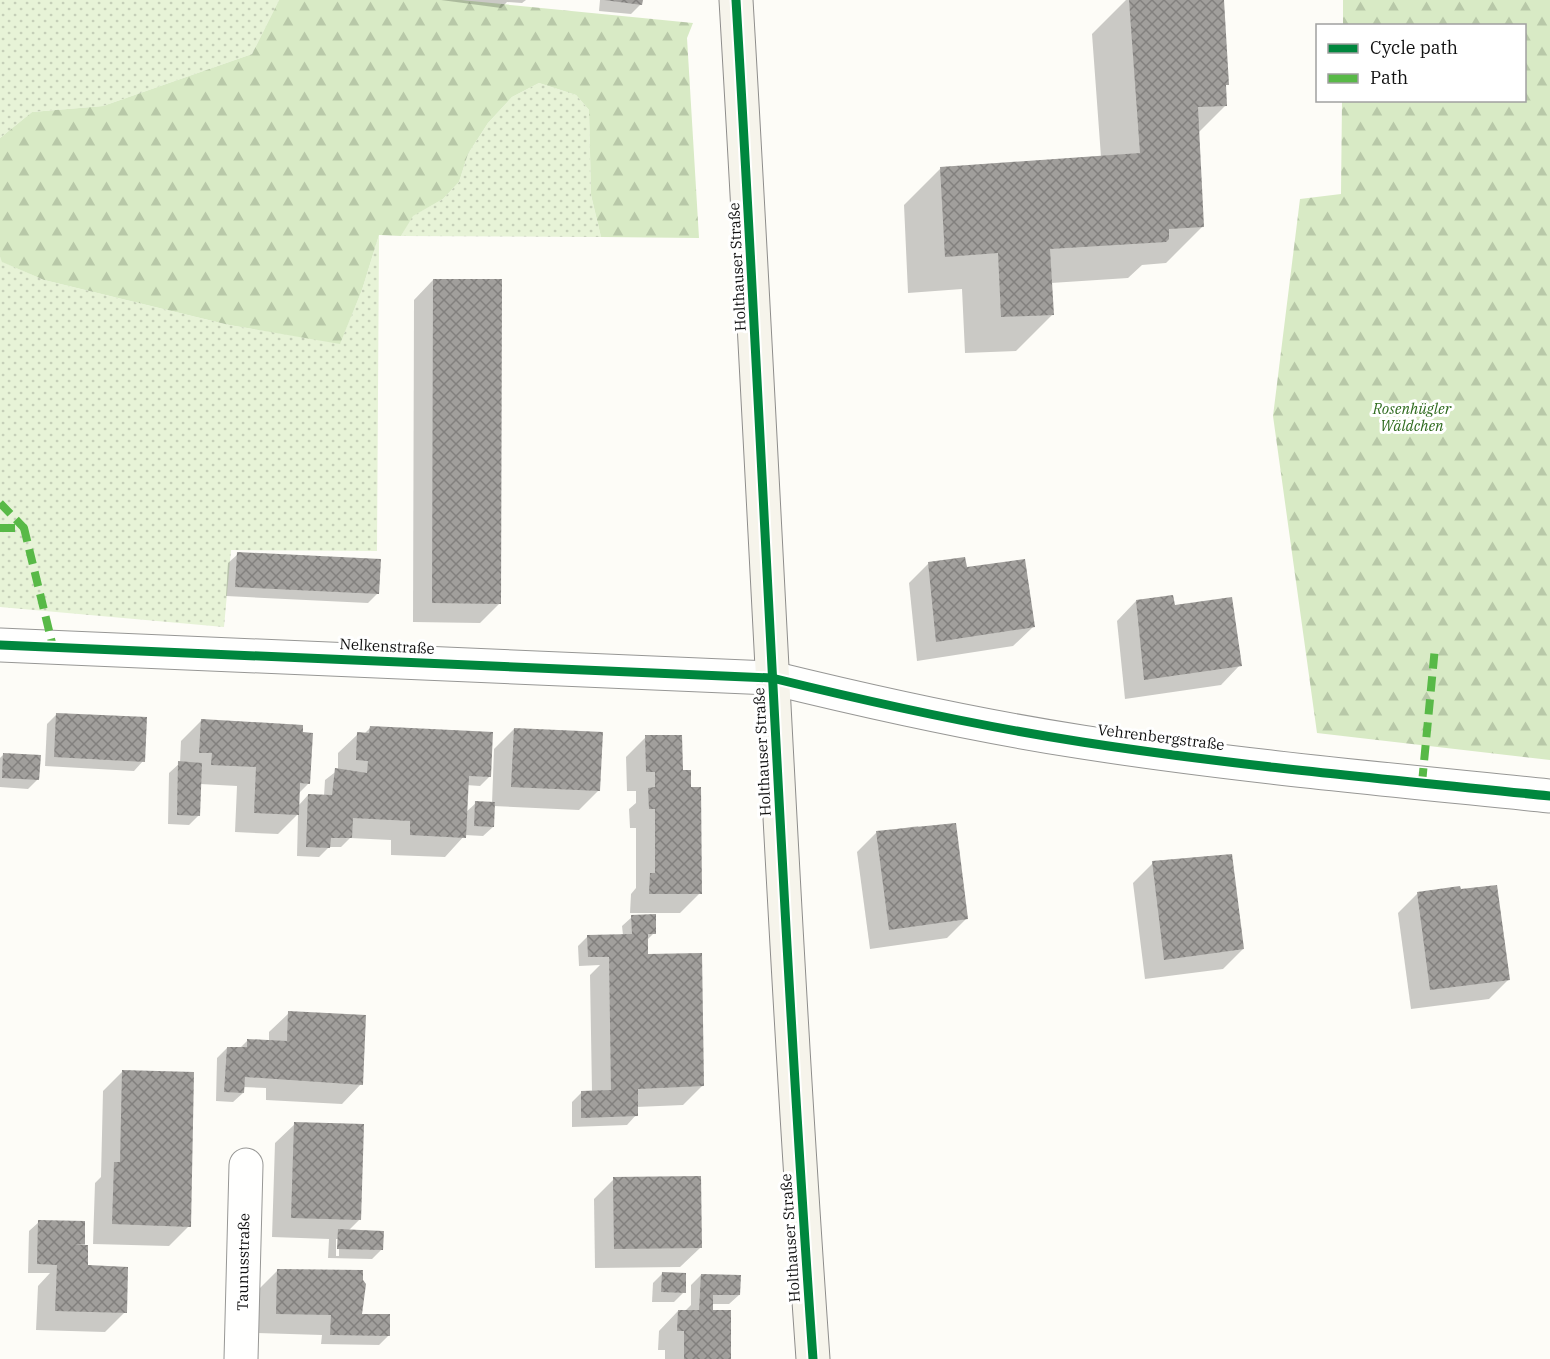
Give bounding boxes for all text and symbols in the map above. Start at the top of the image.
legend [1316,24,1526,102]
text: Cycle path [1370,36,1458,59]
text: Path [1370,66,1408,89]
street label: Holthauser Straße [724,202,750,332]
park label: Rosenhügler Wäldchen [1372,399,1452,435]
street label: Nelkenstraße [339,634,435,658]
street label: Holthauser Straße [749,687,775,817]
street label: Vehrenbergstraße [1096,720,1226,754]
street label: Holthauser Straße [776,1173,804,1303]
street label: Taunusstraße [233,1213,253,1311]

